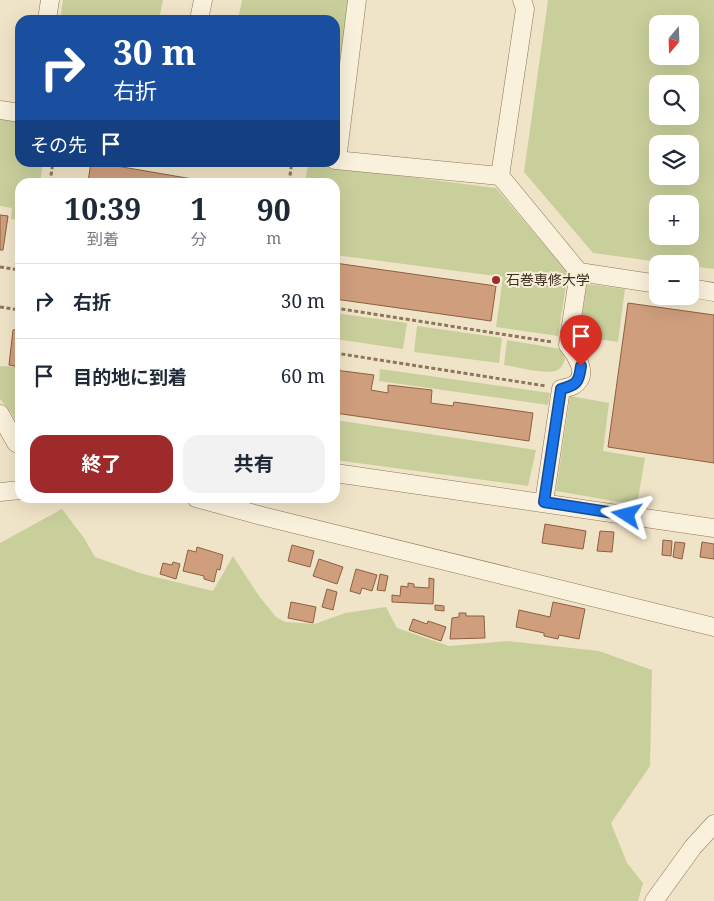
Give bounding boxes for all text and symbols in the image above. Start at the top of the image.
north arrow [649,15,699,65]
map controls [649,15,699,305]
text: 30 m [113,28,196,75]
icon: right [30,35,95,100]
text: 右折 [113,75,157,105]
button: search [649,75,699,125]
icon: arrive [97,130,125,158]
text: その先 [30,132,87,158]
button: layers [649,135,699,185]
text: 10:39 [64,188,141,229]
text: 1 [191,188,207,229]
text: 90 [257,189,291,230]
button: + [649,195,699,245]
text: m [266,227,281,249]
text: 到着 [87,228,119,250]
text: 分 [191,228,207,250]
button: − [649,255,699,305]
place label: 石巻専修大学 [506,270,590,289]
marker: 石巻専修大学 [490,274,502,286]
icon: right [30,287,58,315]
text: 30 m [281,288,325,314]
text: 右折 [73,289,111,315]
pin [560,315,602,366]
icon: arrive [567,322,595,350]
icon: arrive [30,362,58,390]
text: 60 m [281,363,325,389]
text: 目的地に到着 [73,364,187,390]
button: 終了 [30,435,173,493]
button: 共有 [183,435,325,493]
position arrow [600,488,652,540]

